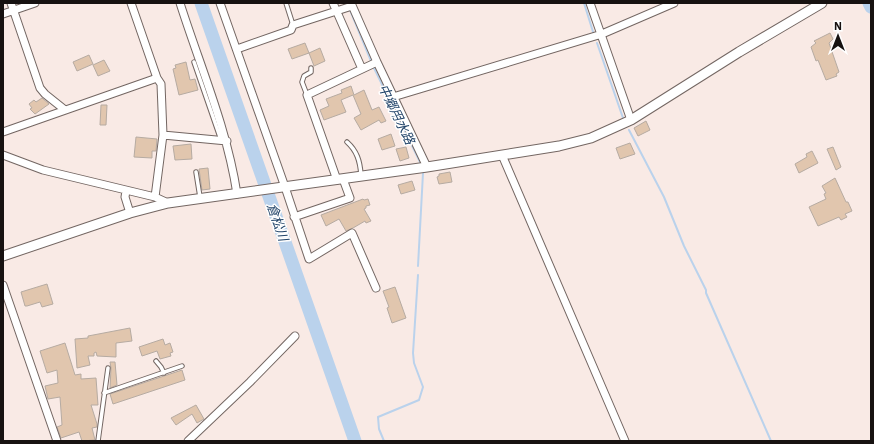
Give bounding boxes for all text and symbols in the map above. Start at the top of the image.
north arrow [818,16,858,56]
text: N [834,19,842,33]
water label: 中郷用水路 [375,81,419,148]
water label: 倉松川 [263,201,293,245]

